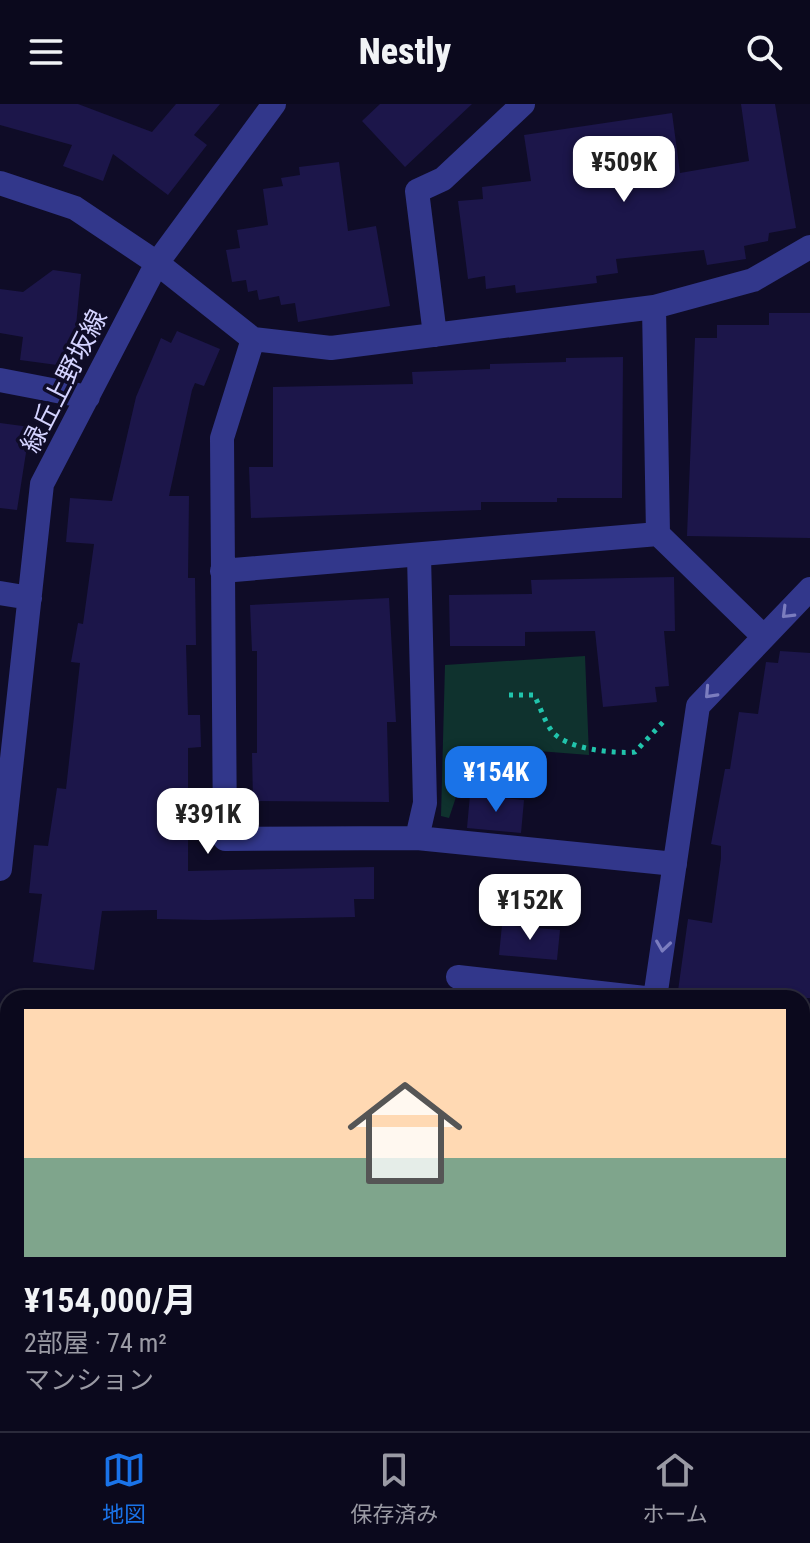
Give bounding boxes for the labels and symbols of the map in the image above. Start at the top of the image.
pin: ¥509K [568,136,680,204]
street label: 緑丘上野坂線 [15,305,113,457]
one-way arrow [782,603,796,618]
one-way arrow [705,684,720,698]
pin: ¥154K [440,746,552,814]
pin: ¥391K [152,788,264,856]
pin: ¥152K [474,874,586,942]
one-way arrow [655,939,672,953]

